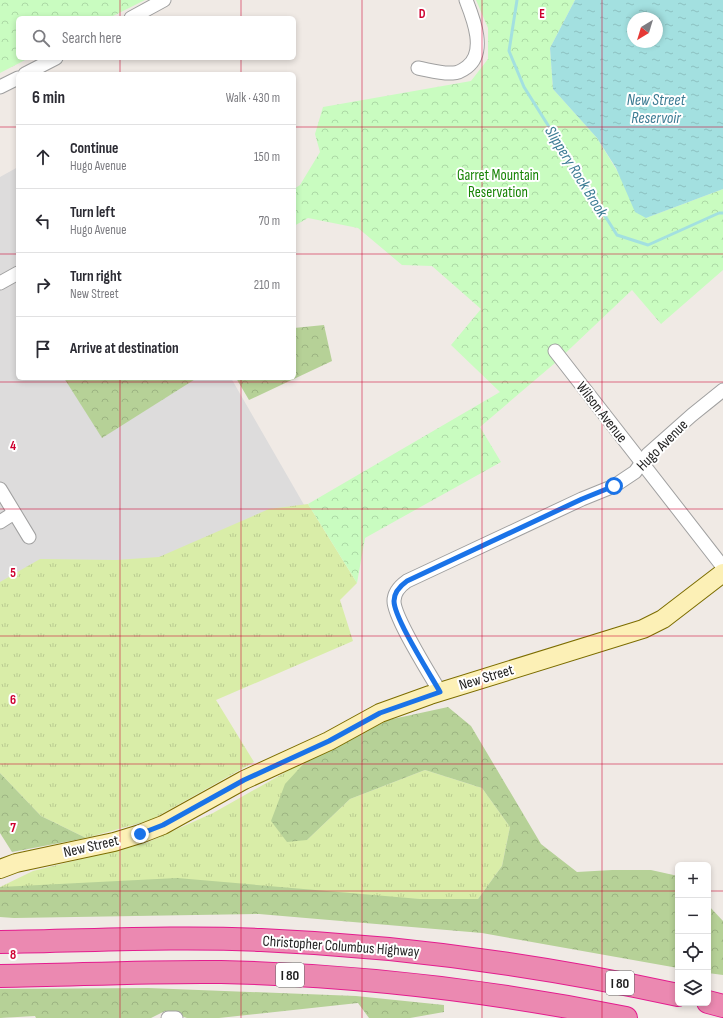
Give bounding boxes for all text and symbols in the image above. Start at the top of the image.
text: D [419,6,426,22]
text: E [539,6,545,22]
north arrow [627,12,663,48]
search box [16,16,296,60]
icon: search [30,27,52,49]
text: Search here [62,29,122,48]
text: 6 min [32,88,65,108]
text: Walk · 430 m [226,90,280,106]
water label: New Street Reservoir [627,91,686,128]
water label: Slippery Rock Brook [540,123,612,222]
text: Continue [70,139,119,158]
icon: ahead [32,146,54,168]
text: 150 m [254,149,280,165]
text: Hugo Avenue [70,158,126,174]
park label: Garret Mountain Reservation [457,166,539,202]
text: Turn left [70,203,115,222]
icon: left [32,210,54,232]
text: 70 m [259,213,280,229]
text: Hugo Avenue [70,222,126,238]
text: Turn right [70,267,122,286]
icon: right [32,274,54,296]
text: 210 m [254,277,280,293]
text: New Street [70,286,119,302]
icon: arrive [32,338,54,360]
text: Arrive at destination [70,339,179,358]
street label: Wilson Avenue [572,378,631,447]
street label: Hugo Avenue [633,416,692,475]
text: 4 [10,438,16,454]
route start [605,477,623,495]
text: 5 [10,565,16,581]
street label: New Street [457,660,516,695]
text: 6 [10,692,16,708]
text: 7 [10,820,16,836]
route end [131,825,149,843]
street label: New Street [62,831,121,862]
map controls [675,862,711,1006]
button: + [675,862,711,898]
button: − [675,898,711,934]
street label: Christopher Columbus Highway [262,932,420,961]
button: locate [675,934,711,970]
text: 8 [10,947,16,963]
road number: I 80 [276,963,304,987]
button: layers [675,970,711,1006]
road number: I 80 [606,971,634,995]

